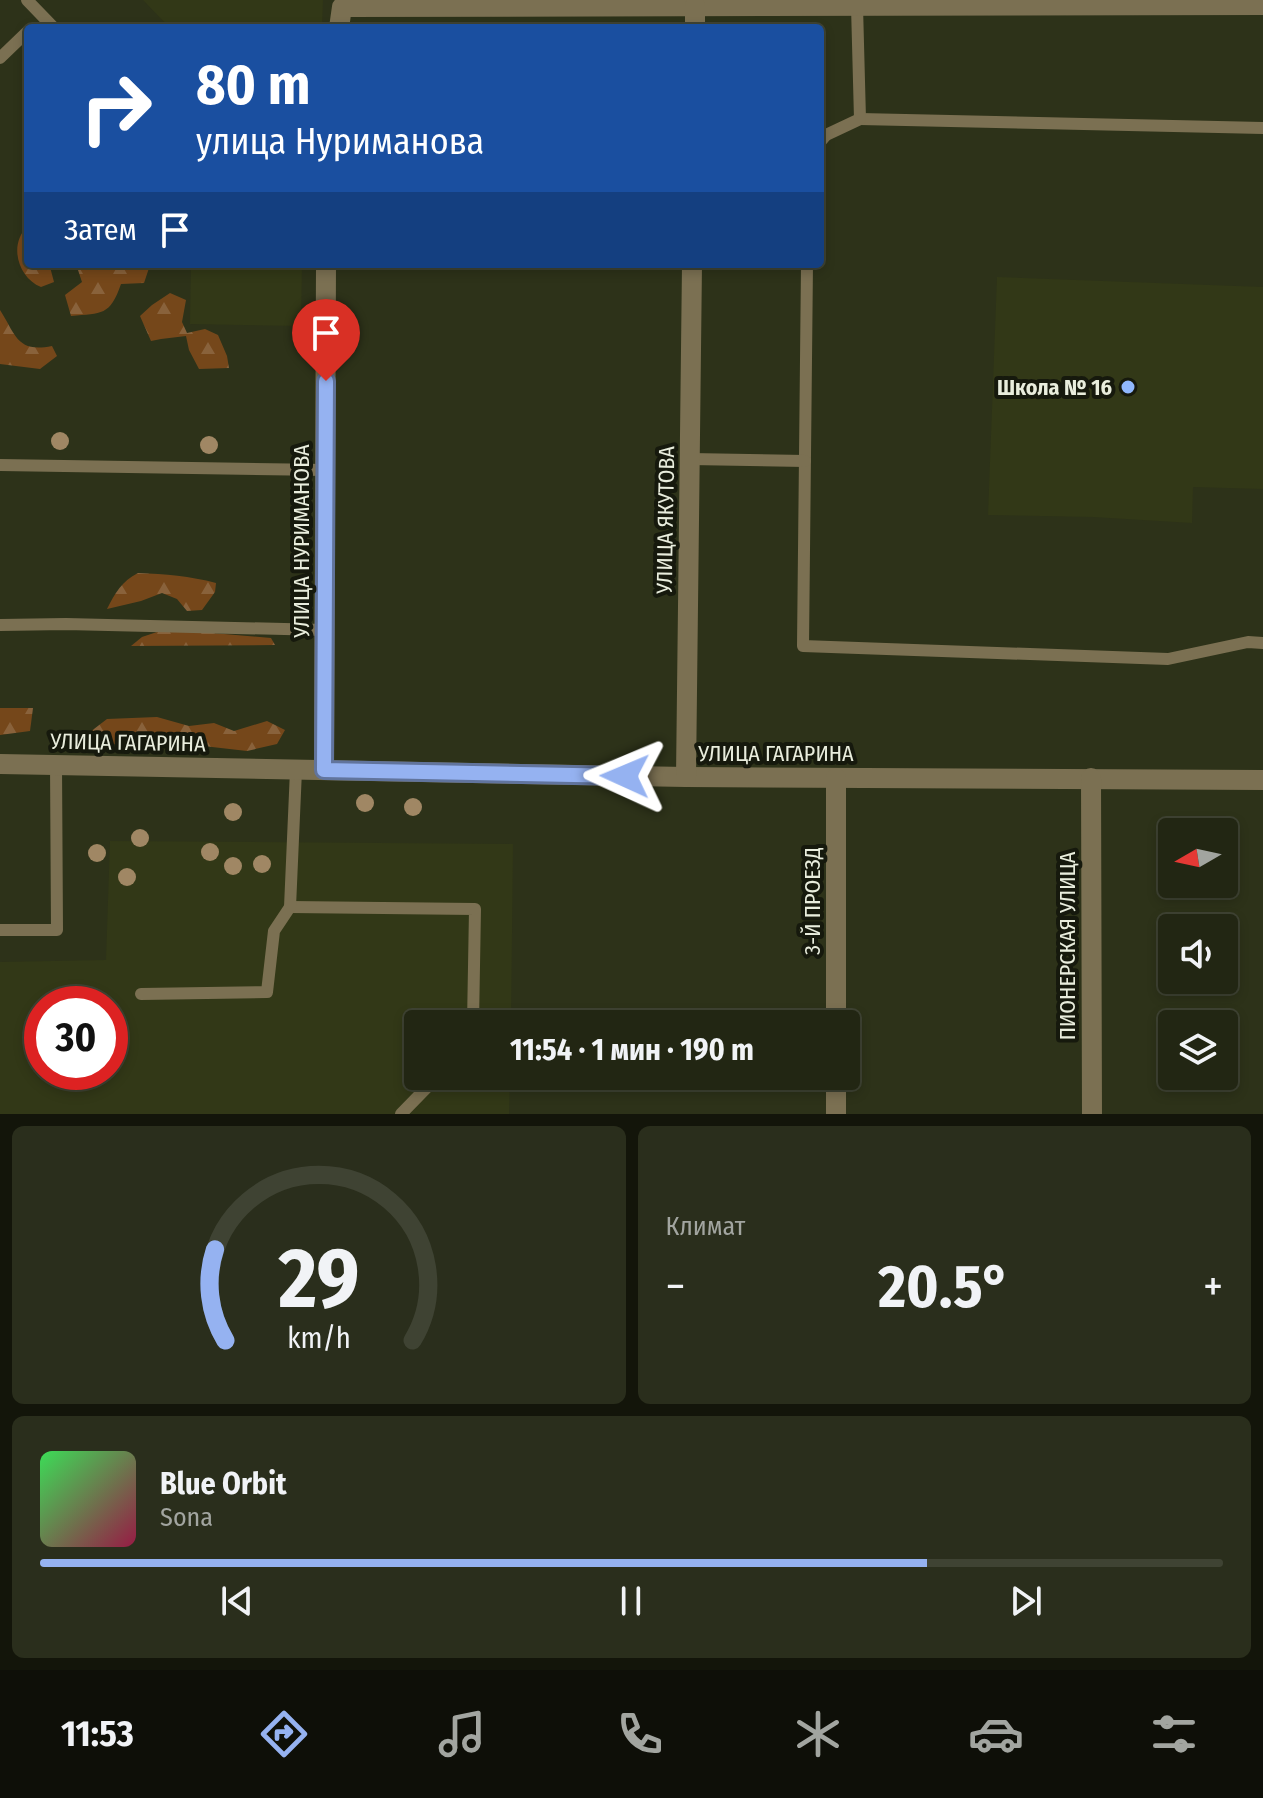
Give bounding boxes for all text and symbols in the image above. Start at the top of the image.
text: 80 m [196,52,311,119]
icon: right [64,56,168,160]
text: улица Нуриманова [196,120,484,164]
icon: arrive [153,208,197,252]
text: Затем [64,212,137,248]
pin [292,299,360,381]
icon: arrive [304,311,348,355]
place label: Школа № 16 [997,374,1112,401]
marker: Школа № 16 [1119,378,1137,396]
street label: УЛИЦА НУРИМАНОВА [288,444,315,639]
street label: УЛИЦА ЯКУТОВА [651,445,680,595]
street label: УЛИЦА ГАГАРИНА [49,728,206,757]
position arrow [583,734,667,818]
street label: УЛИЦА ГАГАРИНА [697,740,854,767]
north arrow [1158,818,1238,898]
map controls [1158,818,1238,1090]
street label: 3-Й ПРОЕЗД [799,847,826,955]
street label: ПИОНЕРСКАЯ УЛИЦА [1054,851,1081,1040]
button: sound [1158,914,1238,994]
speed limit sign: 30 [24,986,128,1090]
button: layers [1158,1010,1238,1090]
text: 11:54 · 1 мин · 190 m [510,1032,754,1068]
text: Климат [666,1211,745,1242]
text: 29 [277,1229,359,1329]
text: 20.5° [878,1251,1010,1323]
text: − [666,1260,685,1313]
text: + [1203,1260,1223,1313]
text: km/h [287,1321,351,1356]
text: Blue Orbit [160,1466,286,1502]
text: Sona [160,1502,213,1533]
icon: previous [215,1579,259,1623]
icon: pause [609,1579,653,1623]
icon: next [1004,1579,1048,1623]
icon: directions [256,1706,312,1762]
icon: music [434,1706,490,1762]
icon: phone [612,1706,668,1762]
icon: climate [790,1706,846,1762]
icon: car [968,1706,1024,1762]
icon: filters [1146,1706,1202,1762]
text: 11:53 [61,1712,134,1756]

